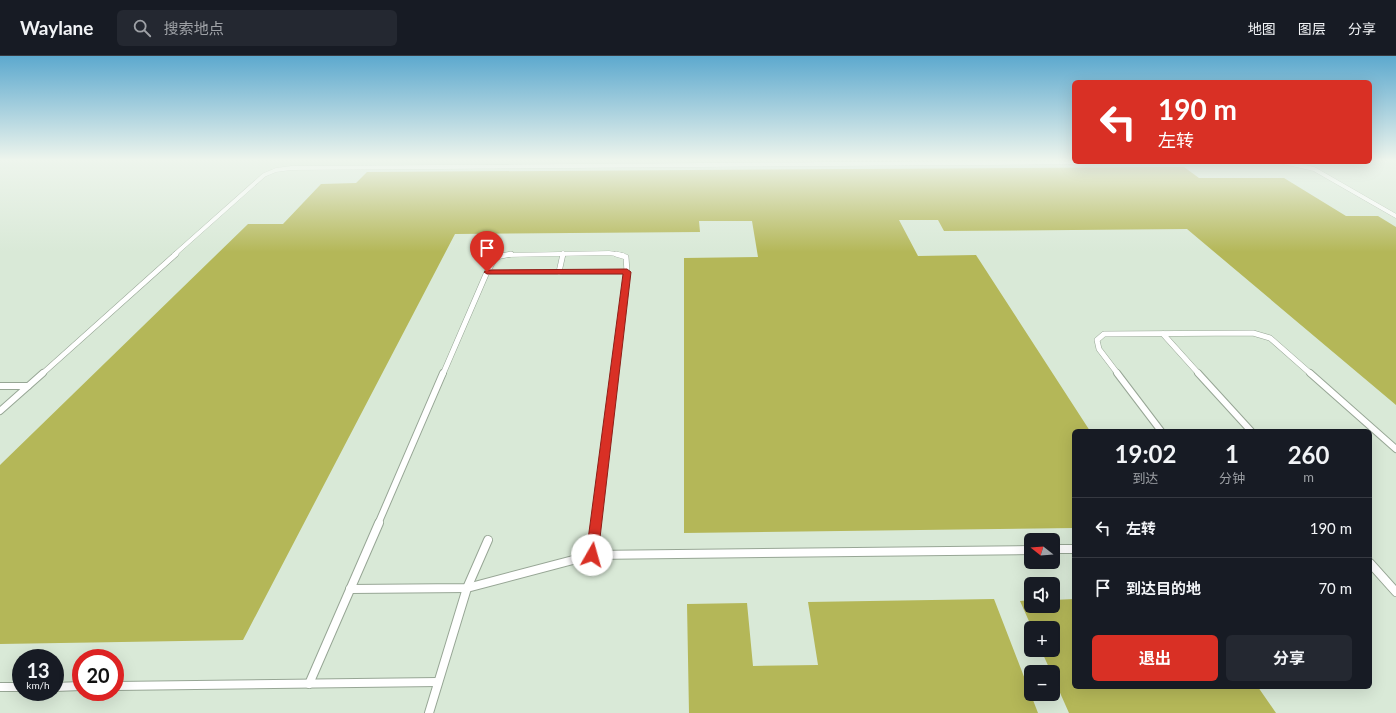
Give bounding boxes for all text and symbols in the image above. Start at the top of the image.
search box [117,10,397,46]
text: Waylane [20,16,93,39]
icon: search [131,17,153,39]
text: 搜索地点 [163,19,223,37]
text: 地图 [1248,20,1276,37]
text: 图层 [1298,20,1326,37]
text: 分享 [1348,20,1376,37]
text: 190 m [1158,92,1237,126]
icon: left [1092,96,1144,148]
text: 左转 [1158,129,1194,151]
pin [470,231,504,272]
icon: arrive [476,237,498,259]
text: 19:02 [1115,439,1176,468]
text: 1 [1225,439,1239,468]
text: 260 [1288,440,1329,469]
text: m [1303,469,1314,485]
text: 到达 [1133,470,1159,486]
text: 分钟 [1219,470,1245,486]
icon: left [1092,517,1114,539]
text: 左转 [1126,519,1156,537]
text: 190 m [1310,519,1352,537]
north arrow [1024,533,1060,569]
map controls [1024,533,1060,701]
position arrow [571,534,613,576]
button: sound [1024,577,1060,613]
icon: arrive [1092,577,1114,599]
text: 到达目的地 [1126,579,1201,597]
text: 70 m [1318,579,1352,597]
button: + [1024,621,1060,657]
button: 退出 [1092,635,1218,681]
button: 分享 [1226,635,1352,681]
speed limit sign: 20 [72,649,124,701]
text: 13 [26,658,50,682]
button: − [1024,665,1060,701]
text: km/h [26,679,50,691]

